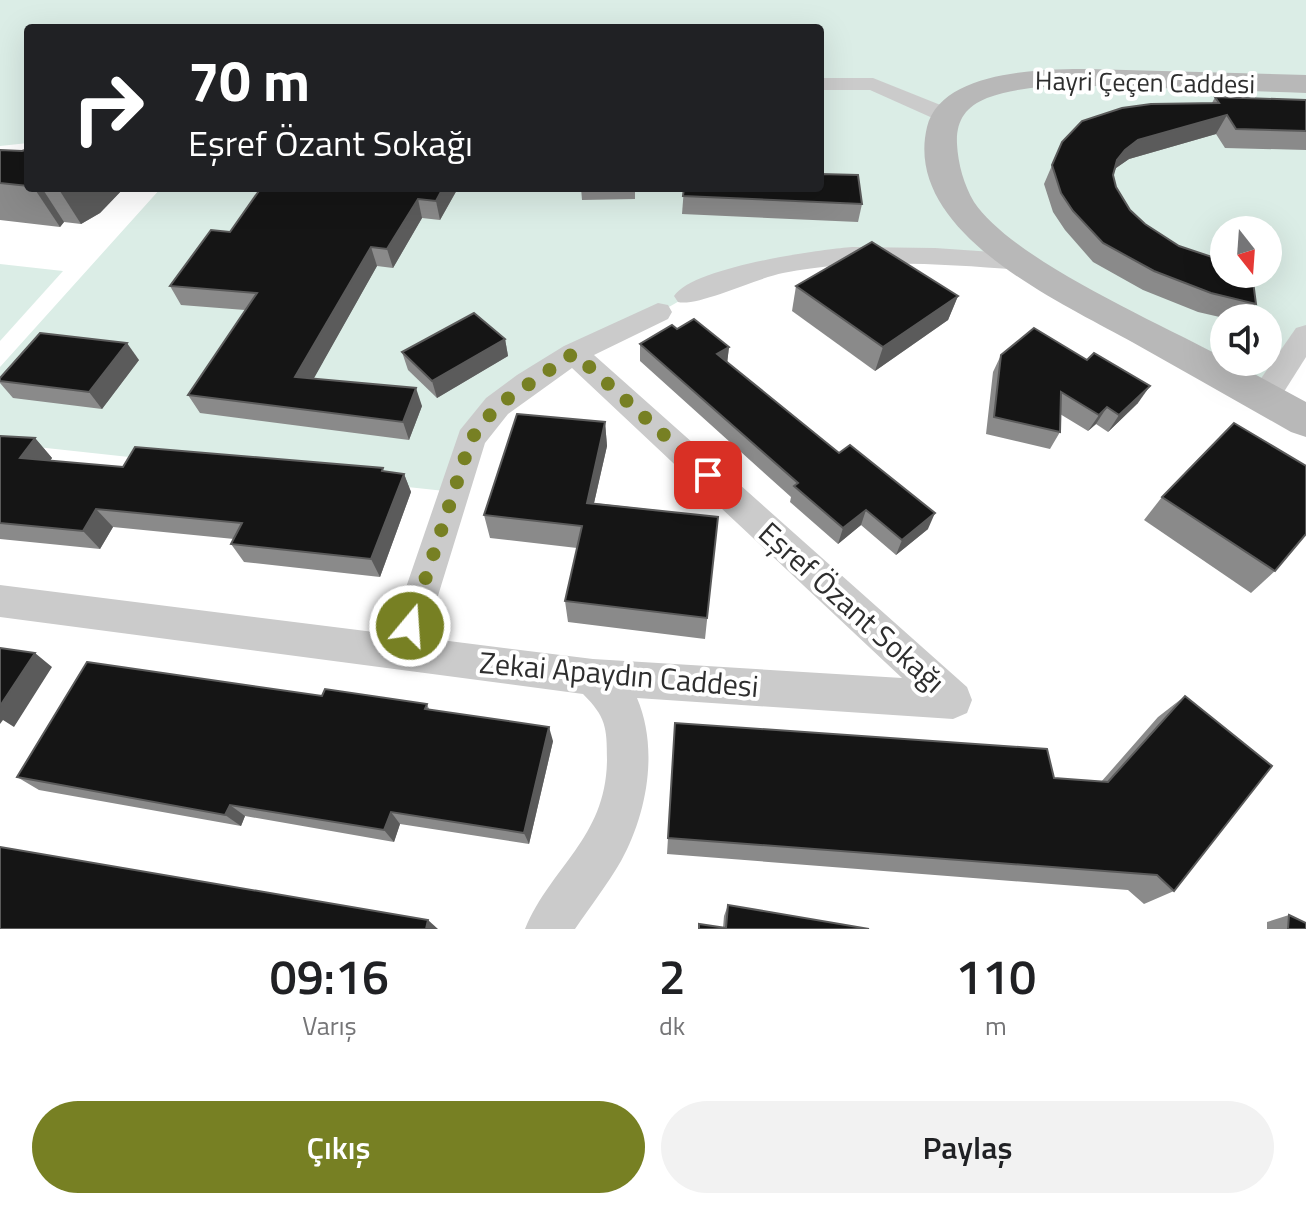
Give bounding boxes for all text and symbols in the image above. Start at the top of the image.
text: 70 m [188,38,310,123]
icon: right [56,56,160,160]
street label: Hayri Çeçen Caddesi [1035,61,1255,103]
text: Eşref Özant Sokağı [188,115,473,170]
north arrow [1210,216,1282,288]
map controls [1210,216,1282,376]
button: sound [1210,304,1282,376]
pin [674,441,742,509]
icon: arrive [686,453,730,497]
street label: Eşref Özant Sokağı [748,511,956,703]
position arrow [368,584,452,668]
street label: Zekai Apaydın Caddesi [477,639,761,709]
text: 09:16 [270,940,389,1013]
text: 2 [659,940,686,1013]
text: 110 [955,940,1036,1013]
text: Varış [302,1006,356,1045]
text: dk [659,1006,685,1045]
text: m [985,1006,1007,1045]
button: Çıkış [32,1101,645,1193]
button: Paylaş [661,1101,1274,1193]

